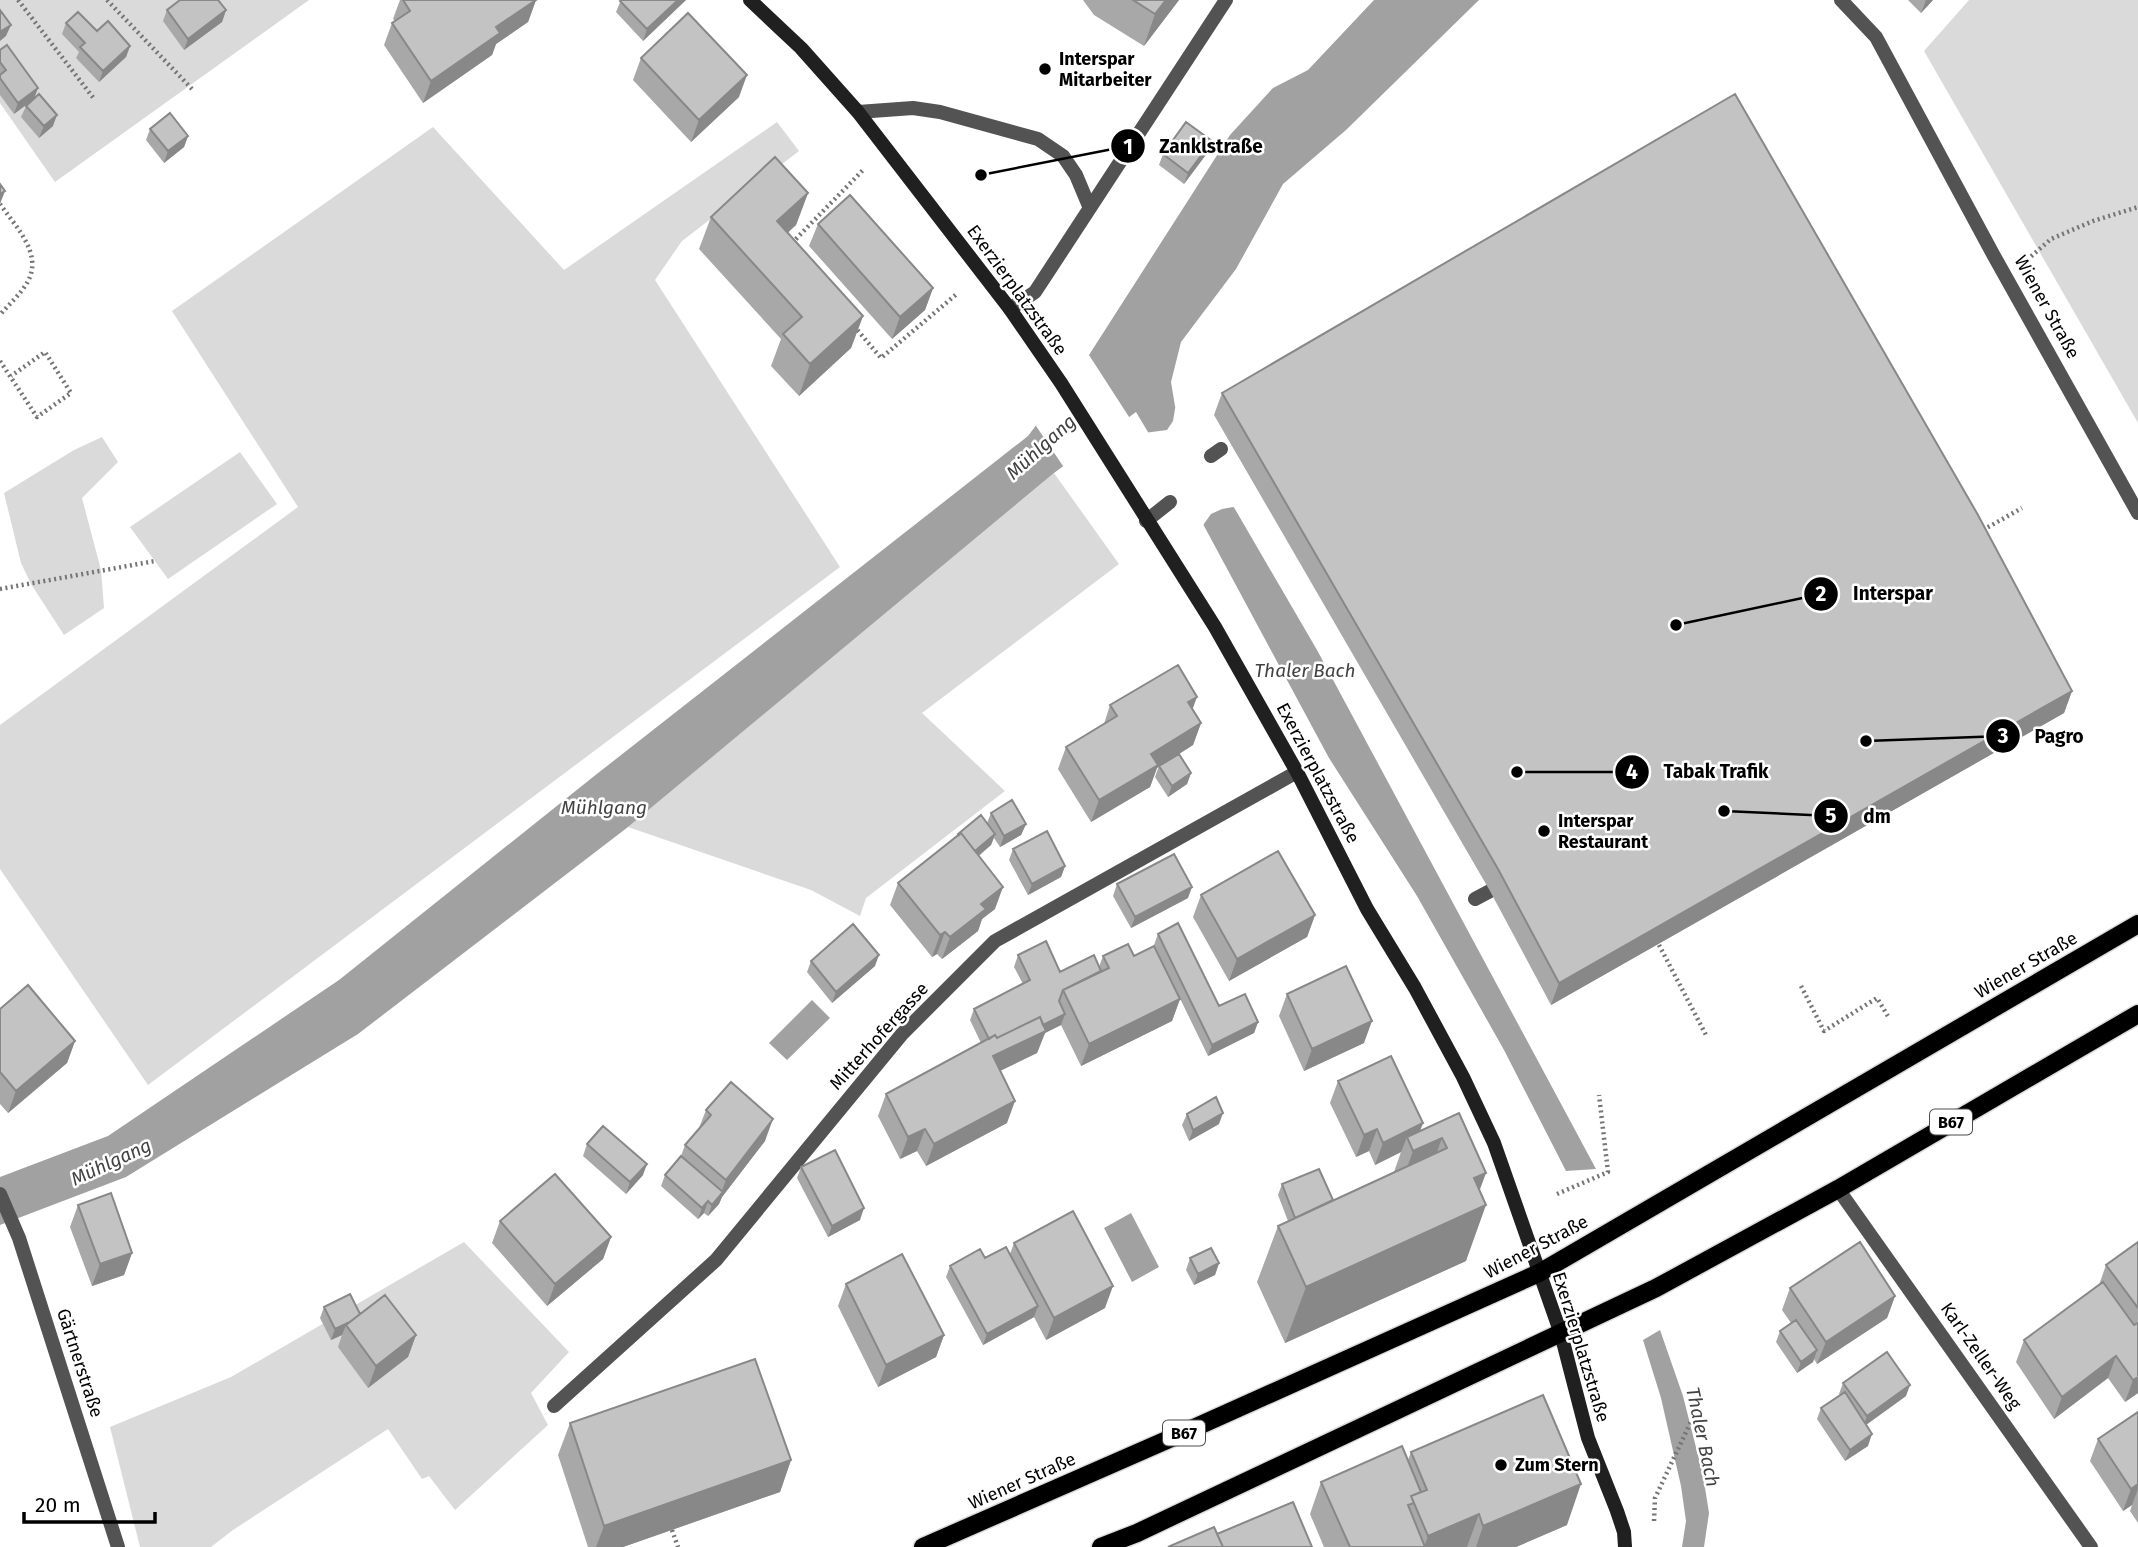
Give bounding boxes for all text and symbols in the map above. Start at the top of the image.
place label: Interspar Mitarbeiter [1059,48,1152,91]
marker: Interspar Mitarbeiter [1037,61,1053,77]
callout: Zanklstraße [1111,126,1277,166]
text: 1 [1123,134,1133,160]
text: Zanklstraße [1159,135,1263,158]
street label: Exerzierplatzstraße [962,220,1072,360]
street label: Wiener Straße [2010,251,2084,363]
water label: Mühlgang [1001,410,1081,484]
callout: Interspar [1804,574,1947,614]
text: 2 [1816,581,1827,607]
text: Interspar [1853,582,1933,605]
water label: Thaler Bach [1254,659,1356,682]
street label: Exerzierplatzstraße [1272,699,1364,847]
callout: Pagro [1986,716,2098,756]
text: 3 [1997,723,2009,749]
text: Pagro [2034,725,2084,748]
callout: Tabak Trafik [1614,752,1782,792]
text: 4 [1626,759,1638,785]
text: Tabak Trafik [1663,760,1769,783]
water label: Mühlgang [561,796,647,819]
callout: dm [1814,796,1904,836]
text: 5 [1825,803,1837,829]
text: dm [1863,805,1891,828]
place label: Interspar Restaurant [1558,810,1649,853]
marker: Interspar Restaurant [1536,823,1552,839]
street label: Wiener Straße [1971,927,2081,1003]
street label: Mitterhofergasse [825,978,933,1094]
road number: B67 [1930,1110,1972,1134]
water label: Mühlgang [67,1133,155,1191]
street label: Wiener Straße [1480,1210,1592,1284]
street label: Exerzierplatzstraße [1548,1269,1614,1425]
street label: Karl-Zeller-Weg [1936,1298,2026,1414]
street label: Gärtnerstraße [52,1306,108,1420]
water label: Thaler Bach [1681,1385,1725,1489]
road number: B67 [1163,1420,1205,1446]
street label: Wiener Straße [965,1448,1079,1514]
place label: Zum Stern [1515,1454,1599,1476]
marker: Zum Stern [1493,1457,1509,1473]
scale bar [24,1480,156,1524]
text: 20 m [35,1492,81,1518]

